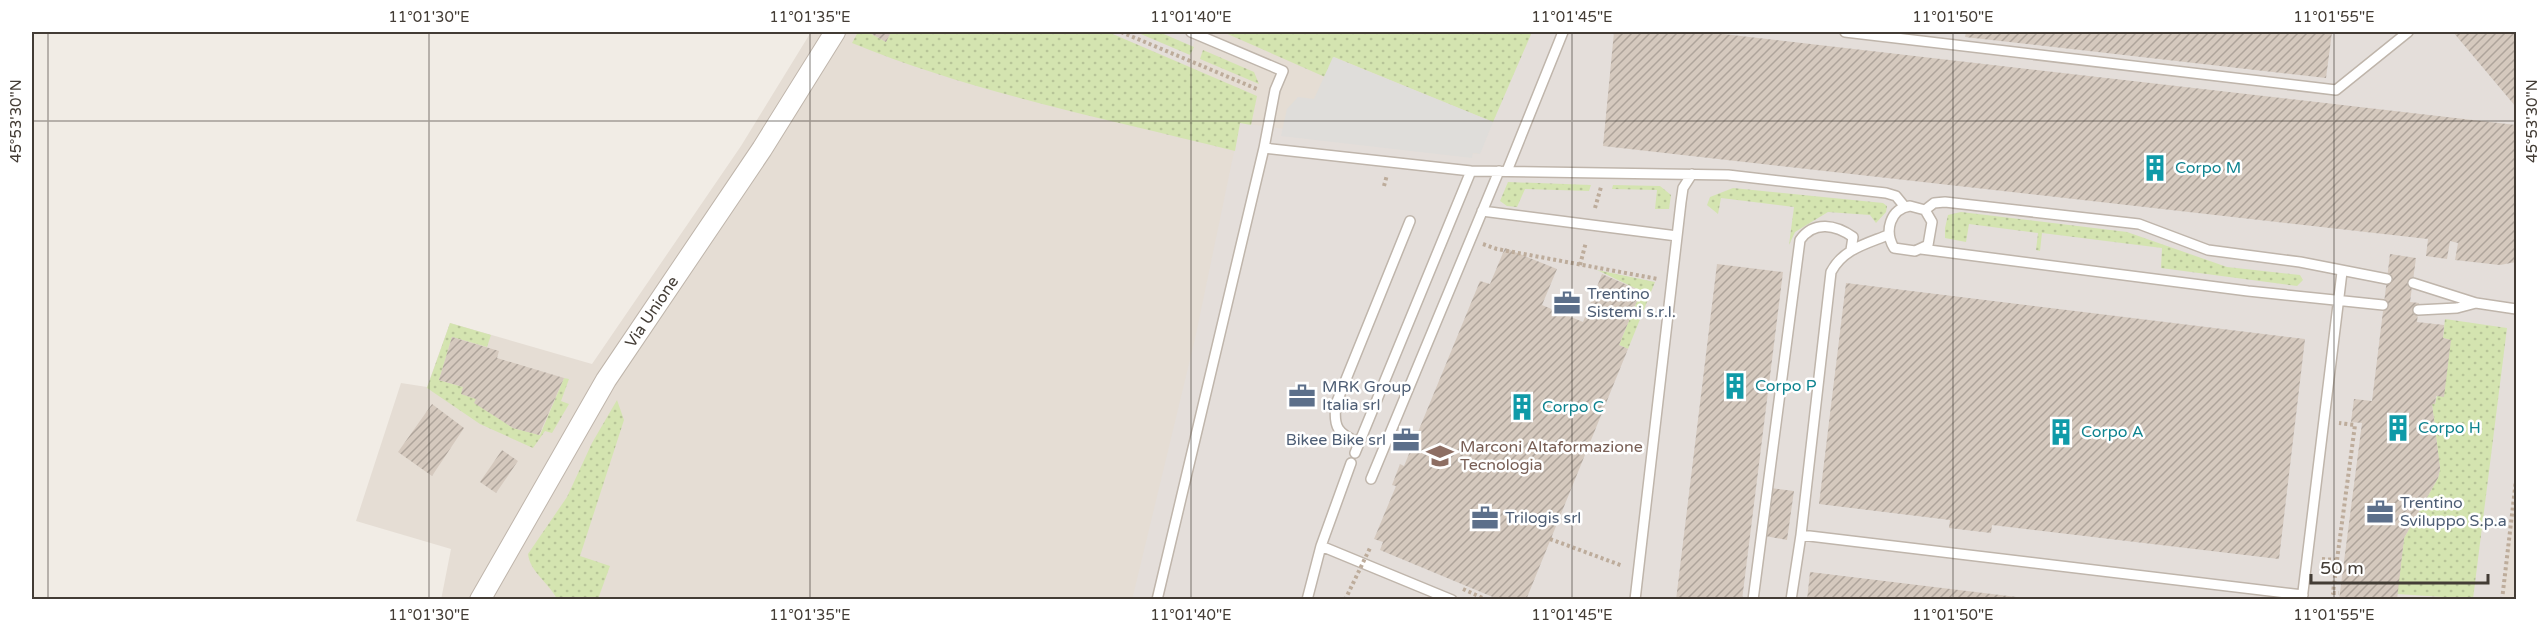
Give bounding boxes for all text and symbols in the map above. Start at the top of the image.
text: 11°01'30"E [388,8,470,26]
text: 11°01'35"E [769,8,851,26]
text: 11°01'40"E [1150,8,1232,26]
text: 11°01'45"E [1531,8,1613,26]
text: 11°01'50"E [1912,8,1994,26]
text: 11°01'55"E [2293,8,2375,26]
text: 45°53'30"N [7,79,25,163]
text: 45°53'30"N [2523,79,2541,163]
building icon: Corpo M [2140,153,2170,183]
place label: Corpo M [2175,158,2241,178]
street label: Via Unione [621,272,683,352]
place label: Trentino Sistemi s.r.l. [1587,284,1676,322]
office icon: Trentino Sistemi s.r.l. [1552,288,1582,318]
building icon: Corpo P [1720,371,1750,401]
place label: Corpo P [1755,376,1817,396]
place label: MRK Group Italia srl [1322,377,1411,415]
office icon: MRK Group Italia srl [1287,381,1317,411]
building icon: Corpo C [1507,392,1537,422]
place label: Corpo C [1542,397,1604,417]
building icon: Corpo H [2383,413,2413,443]
building icon: Corpo A [2046,417,2076,447]
place label: Corpo H [2418,418,2481,438]
place label: Corpo A [2081,422,2144,442]
office icon: Bikee Bike srl [1391,425,1421,455]
place label: Bikee Bike srl [1286,430,1386,450]
place label: Marconi Altaformazione Tecnologia [1460,437,1643,475]
school or university icon: Marconi Altaformazione Tecnologia [1425,441,1455,471]
place label: Trentino Sviluppo S.p.a [2400,493,2507,531]
office icon: Trentino Sviluppo S.p.a [2365,497,2395,527]
office icon: Trilogis srl [1470,503,1500,533]
place label: Trilogis srl [1505,508,1581,528]
scale bar [2311,547,2488,585]
text: 50 m [2320,557,2364,579]
text: 11°01'30"E [388,606,470,624]
text: 11°01'35"E [769,606,851,624]
text: 11°01'40"E [1150,606,1232,624]
text: 11°01'45"E [1531,606,1613,624]
text: 11°01'50"E [1912,606,1994,624]
text: 11°01'55"E [2293,606,2375,624]

